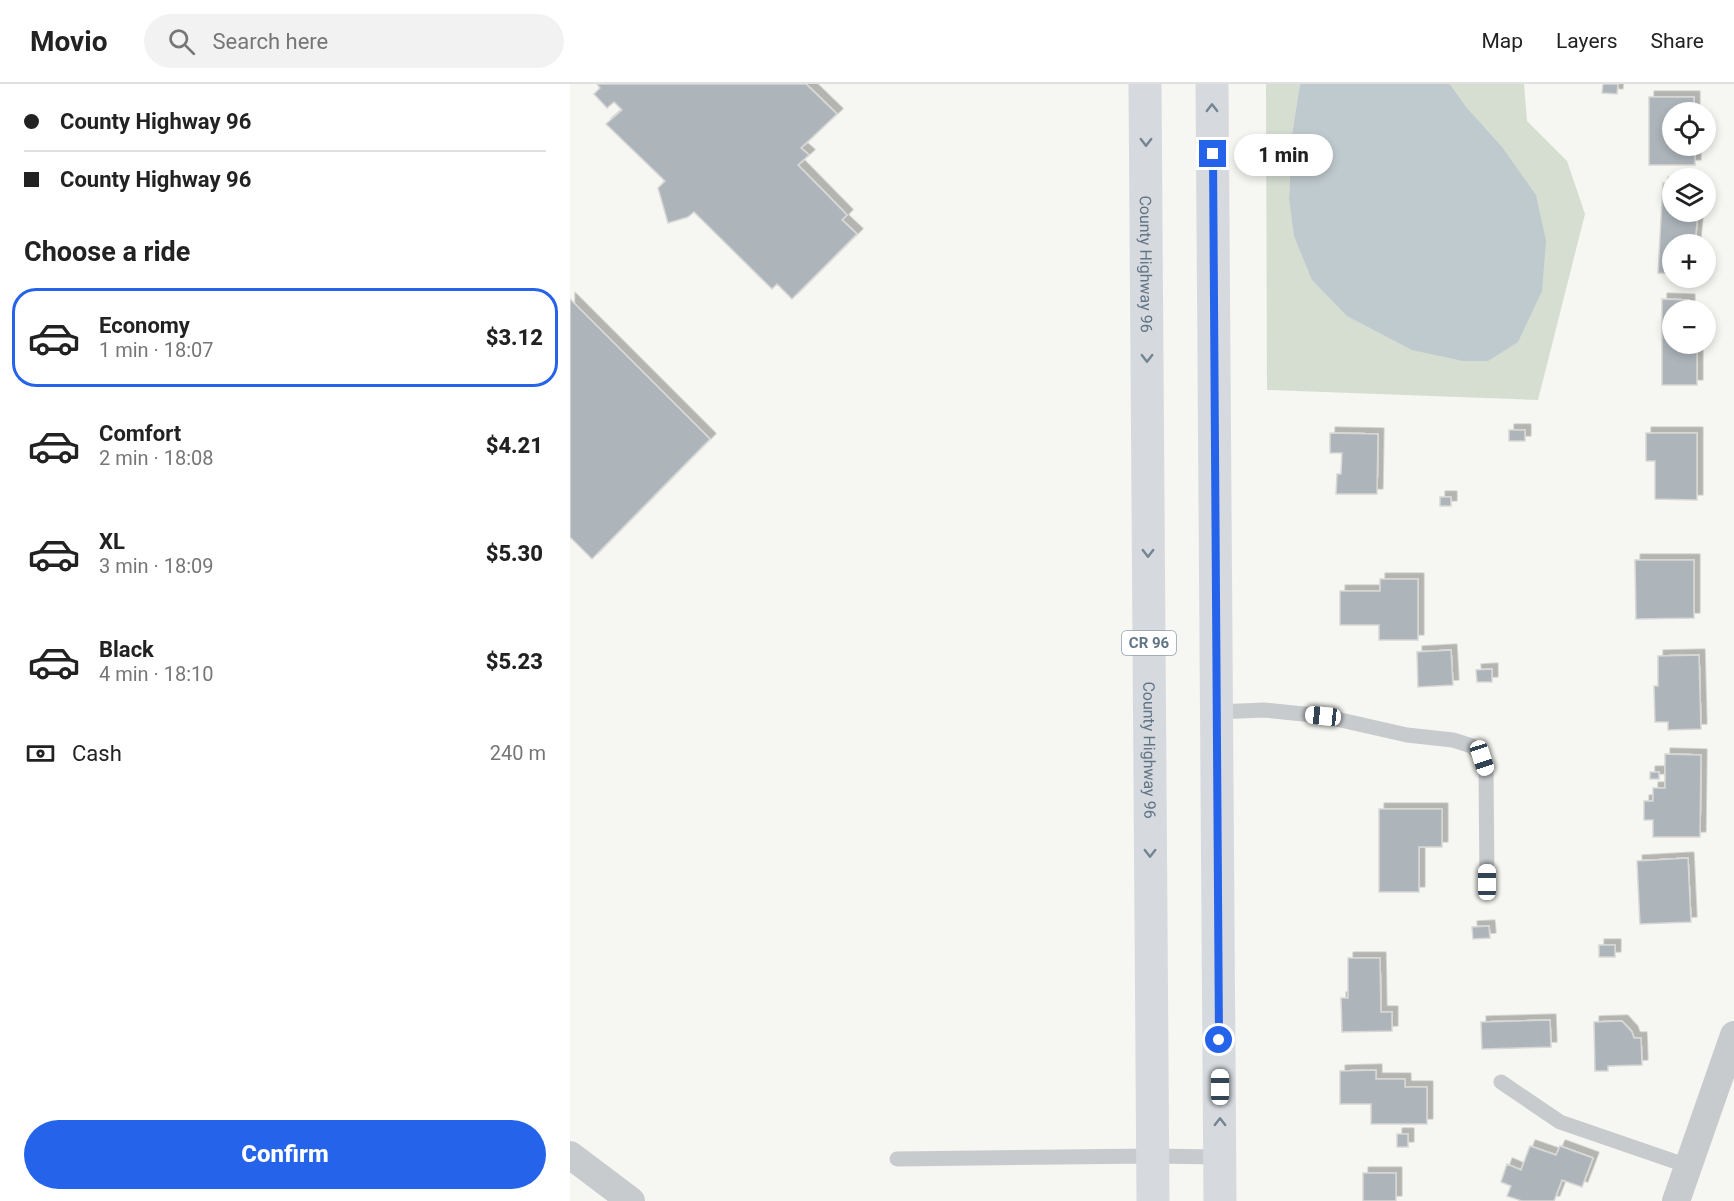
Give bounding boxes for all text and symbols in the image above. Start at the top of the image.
search box [144,14,564,68]
text: Movio [30,25,108,58]
icon: search [165,25,198,58]
text: Search here [213,29,328,54]
text: Map [1481,29,1523,53]
text: Layers [1556,29,1617,53]
text: Share [1650,29,1704,53]
map controls [1662,102,1716,354]
button: locate [1662,102,1716,156]
one-way arrow [1206,103,1218,112]
text: County Highway 96 [60,109,251,134]
callout: 1 min [1234,133,1333,175]
one-way arrow [1139,138,1152,147]
route end [1199,140,1226,167]
text: 1 min [1258,143,1309,167]
text: County Highway 96 [60,167,251,192]
button: layers [1662,168,1716,222]
street label: County Highway 96 [1136,195,1156,333]
button: + [1662,234,1716,288]
text: Choose a ride [24,236,190,268]
button: − [1662,300,1716,354]
icon: car [27,311,81,365]
text: Economy [99,313,190,338]
text: $3.12 [486,325,543,350]
text: 1 min · 18:07 [99,338,214,362]
one-way arrow [1141,354,1153,363]
icon: car [27,419,81,473]
text: Comfort [99,421,181,446]
text: $4.21 [486,433,543,458]
text: 2 min · 18:08 [99,446,214,470]
icon: car [27,527,81,581]
text: XL [99,529,125,554]
text: $5.30 [486,541,543,566]
one-way arrow [1142,549,1154,558]
text: 3 min · 18:09 [99,554,214,578]
road number: CR 96 [1122,631,1176,655]
icon: car [27,635,81,689]
text: Black [99,637,154,662]
text: $5.23 [486,649,543,674]
text: 4 min · 18:10 [99,662,214,686]
street label: County Highway 96 [1140,681,1160,819]
car [1304,705,1342,727]
icon: cash [24,737,57,770]
car [1468,738,1496,778]
text: Cash [72,741,122,766]
text: 240 m [490,741,546,765]
one-way arrow [1144,849,1156,858]
car [1478,864,1496,900]
route start [1205,1026,1232,1053]
car [1211,1069,1229,1105]
one-way arrow [1214,1117,1226,1126]
button: Confirm [24,1120,546,1189]

